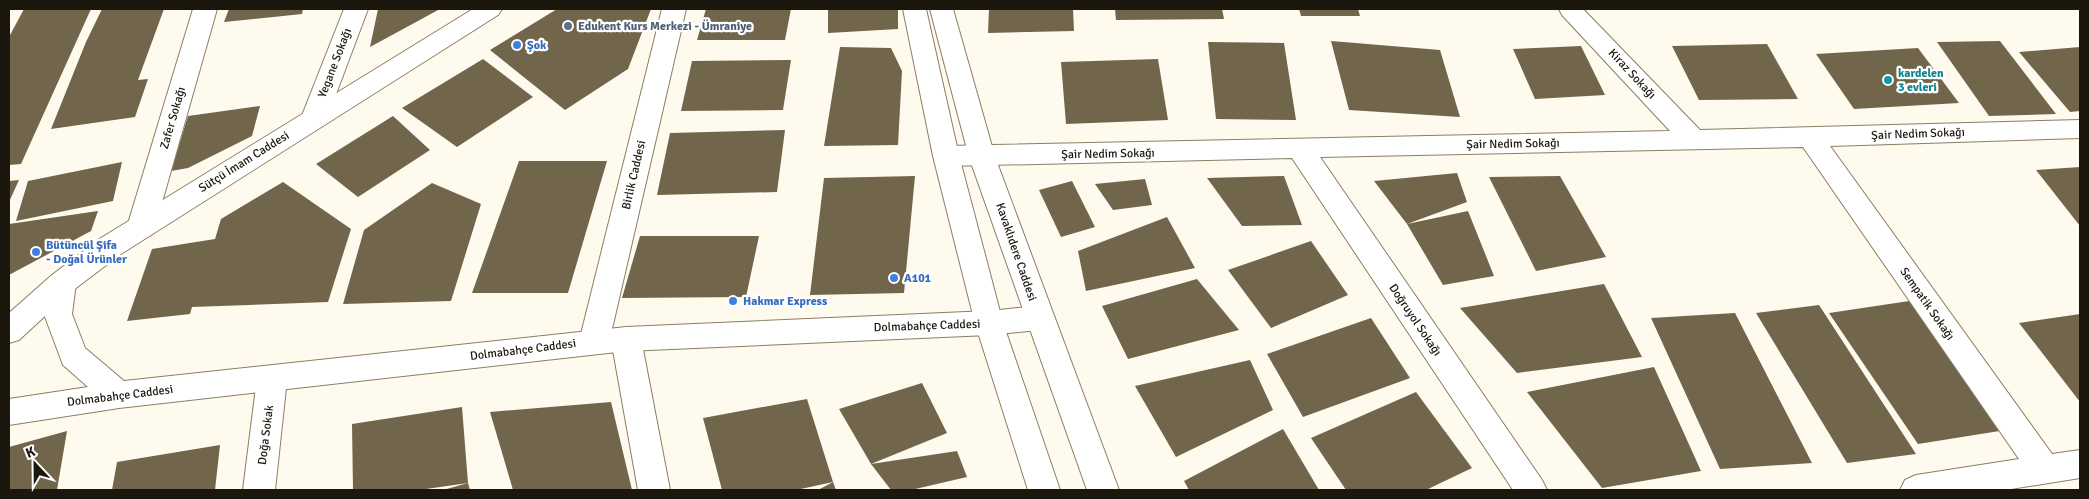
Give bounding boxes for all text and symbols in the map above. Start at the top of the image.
place label: Edukent Kurs Merkezi - Ümraniye [578,19,752,34]
marker: Edukent Kurs Merkezi - Ümraniye [562,20,574,32]
street label: Yegane Sokağı [315,26,355,100]
place label: Şok [527,38,547,53]
marker: Şok [511,39,523,51]
street label: Kiraz Sokağı [1605,46,1659,102]
place label: kardelen 3 evleri [1898,66,1944,95]
marker: kardelen 3 evleri [1882,74,1894,86]
street label: Zafer Sokağı [157,85,189,151]
street label: Şair Nedim Sokağı [1871,125,1965,143]
street label: Sütçü İmam Caddesi [196,128,292,196]
street label: Şair Nedim Sokağı [1466,136,1560,152]
street label: Birlik Caddesi [619,139,649,211]
street label: Şair Nedim Sokağı [1061,146,1155,162]
street label: Kavaklıdere Caddesi [992,201,1040,303]
place label: Bütüncül Şifa - Doğal Ürünler [46,238,127,267]
marker: Bütüncül Şifa - Doğal Ürünler [30,246,42,258]
street label: Sempatik Sokağı [1896,265,1958,343]
place label: A101 [904,271,932,286]
marker: A101 [888,272,900,284]
street label: Doğruyol Sokağı [1385,281,1445,359]
place label: Hakmar Express [743,294,828,309]
marker: Hakmar Express [727,295,739,307]
street label: Dolmabahçe Caddesi [873,317,981,335]
street label: Dolmabahçe Caddesi [469,336,577,364]
street label: Dolmabahçe Caddesi [66,382,174,410]
street label: Doğa Sokak [255,404,277,466]
north arrow [10,439,60,489]
text: K [23,443,38,462]

